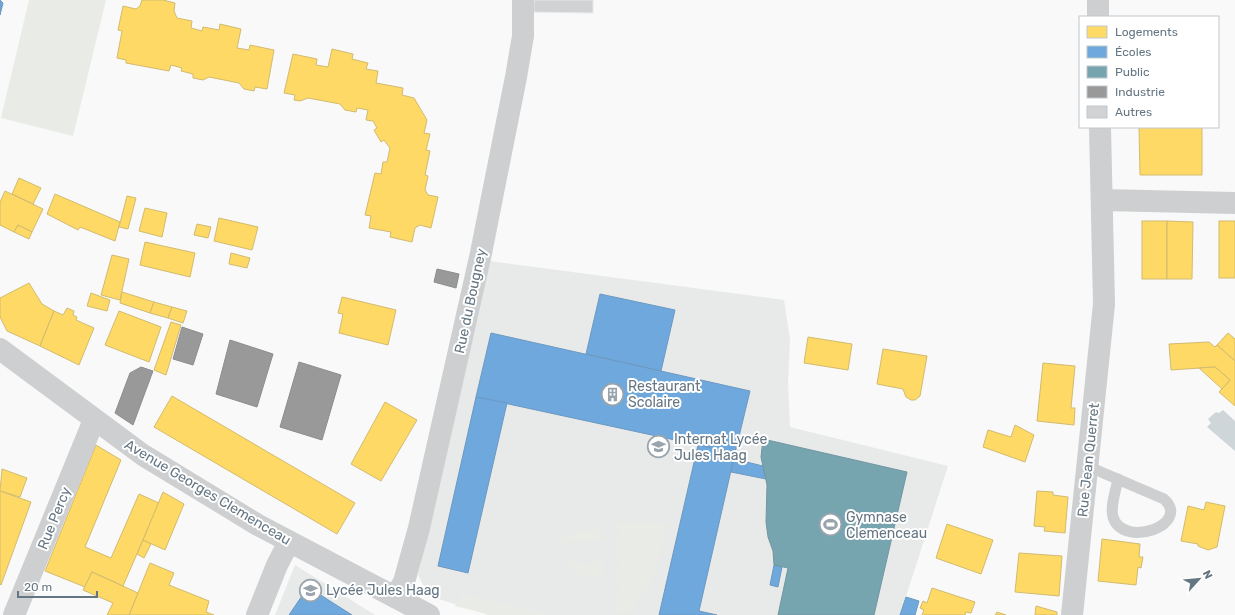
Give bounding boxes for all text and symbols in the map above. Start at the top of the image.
legend [1079,16,1219,128]
text: Logements [1115,25,1178,39]
text: Écoles [1115,45,1151,59]
text: Public [1115,65,1150,79]
text: Industrie [1115,85,1165,99]
text: Autres [1115,105,1152,119]
street label: Rue du Bougney [451,247,490,355]
place label: Restaurant Scolaire [628,378,701,411]
building icon: Restaurant Scolaire [600,381,626,407]
street label: Rue Jean Querret [1074,402,1103,518]
place label: Internat Lycée Jules Haag [674,431,767,464]
school or university icon: Internat Lycée Jules Haag [645,434,671,460]
street label: Avenue Georges Clemenceau [122,436,294,549]
street label: Rue Percy [34,484,75,552]
place label: Gymnase Clemenceau [846,509,927,542]
sports icon: Gymnase Clemenceau [818,512,844,538]
north arrow [1179,559,1219,599]
text: N [1200,568,1215,581]
scale bar [18,573,97,599]
school or university icon: Lycée Jules Haag [297,577,323,603]
text: 20 m [24,580,52,594]
place label: Lycée Jules Haag [326,582,440,599]

